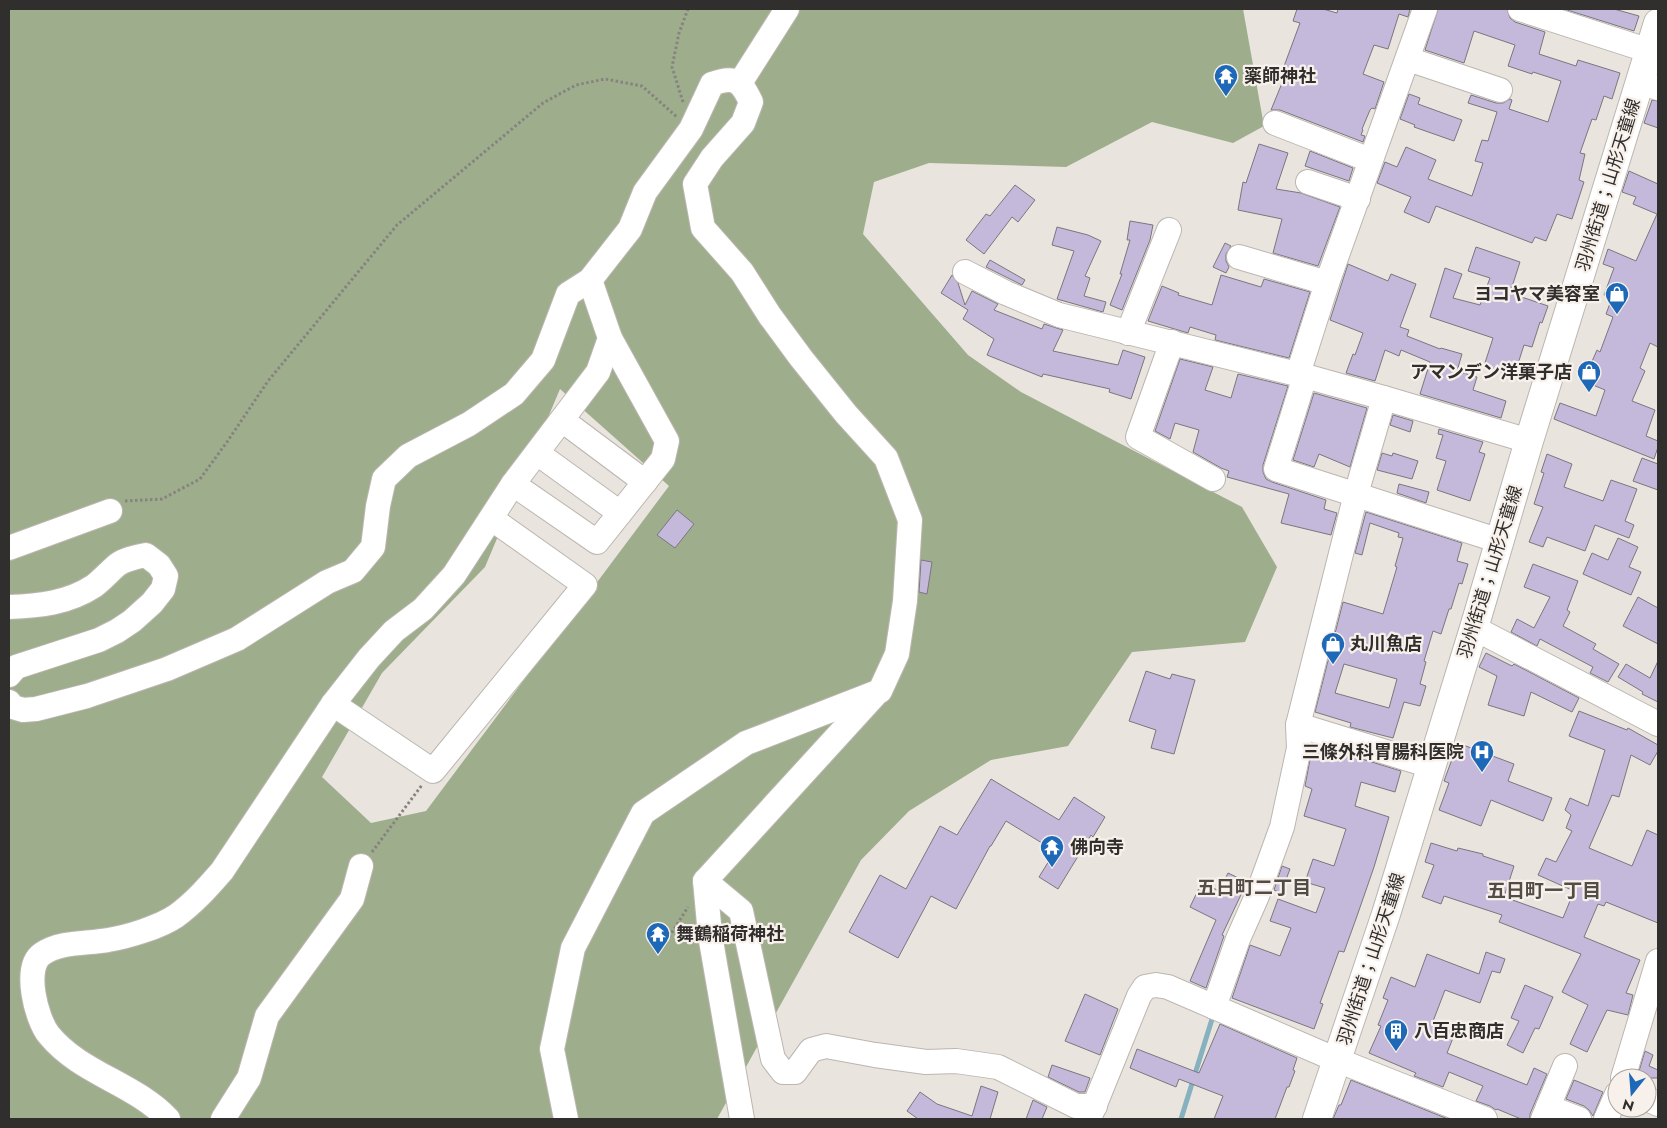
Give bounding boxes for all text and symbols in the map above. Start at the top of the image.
temple icon: 薬師神社 [1213,63,1239,97]
place label: 薬師神社 [1244,63,1316,89]
street label: 羽州街道；山形天童線 [1569,95,1647,275]
place label: ヨコヤマ美容室 [1474,281,1600,307]
shop icon: ヨコヤマ美容室 [1604,281,1630,315]
place label: アマンデン洋菓子店 [1410,359,1572,385]
shop icon: アマンデン洋菓子店 [1576,359,1602,393]
street label: 羽州街道；山形天童線 [1451,482,1529,662]
shop icon: 丸川魚店 [1320,631,1346,665]
place label: 丸川魚店 [1350,631,1422,657]
place label: 三條外科胃腸科医院 [1302,739,1464,765]
hospital icon: 三條外科胃腸科医院 [1469,739,1495,773]
temple icon: 佛向寺 [1039,834,1065,868]
place label: 佛向寺 [1070,834,1124,860]
street label: 羽州街道；山形天童線 [1331,869,1411,1049]
district label: 五日町二丁目 [1197,874,1311,901]
district label: 五日町一丁目 [1487,877,1601,904]
temple icon: 舞鶴稲荷神社 [645,921,671,955]
place label: 舞鶴稲荷神社 [676,921,784,947]
building icon: 八百忠商店 [1383,1018,1409,1052]
place label: 八百忠商店 [1414,1018,1504,1044]
north arrow [1607,1068,1657,1118]
text: N [1620,1094,1636,1117]

